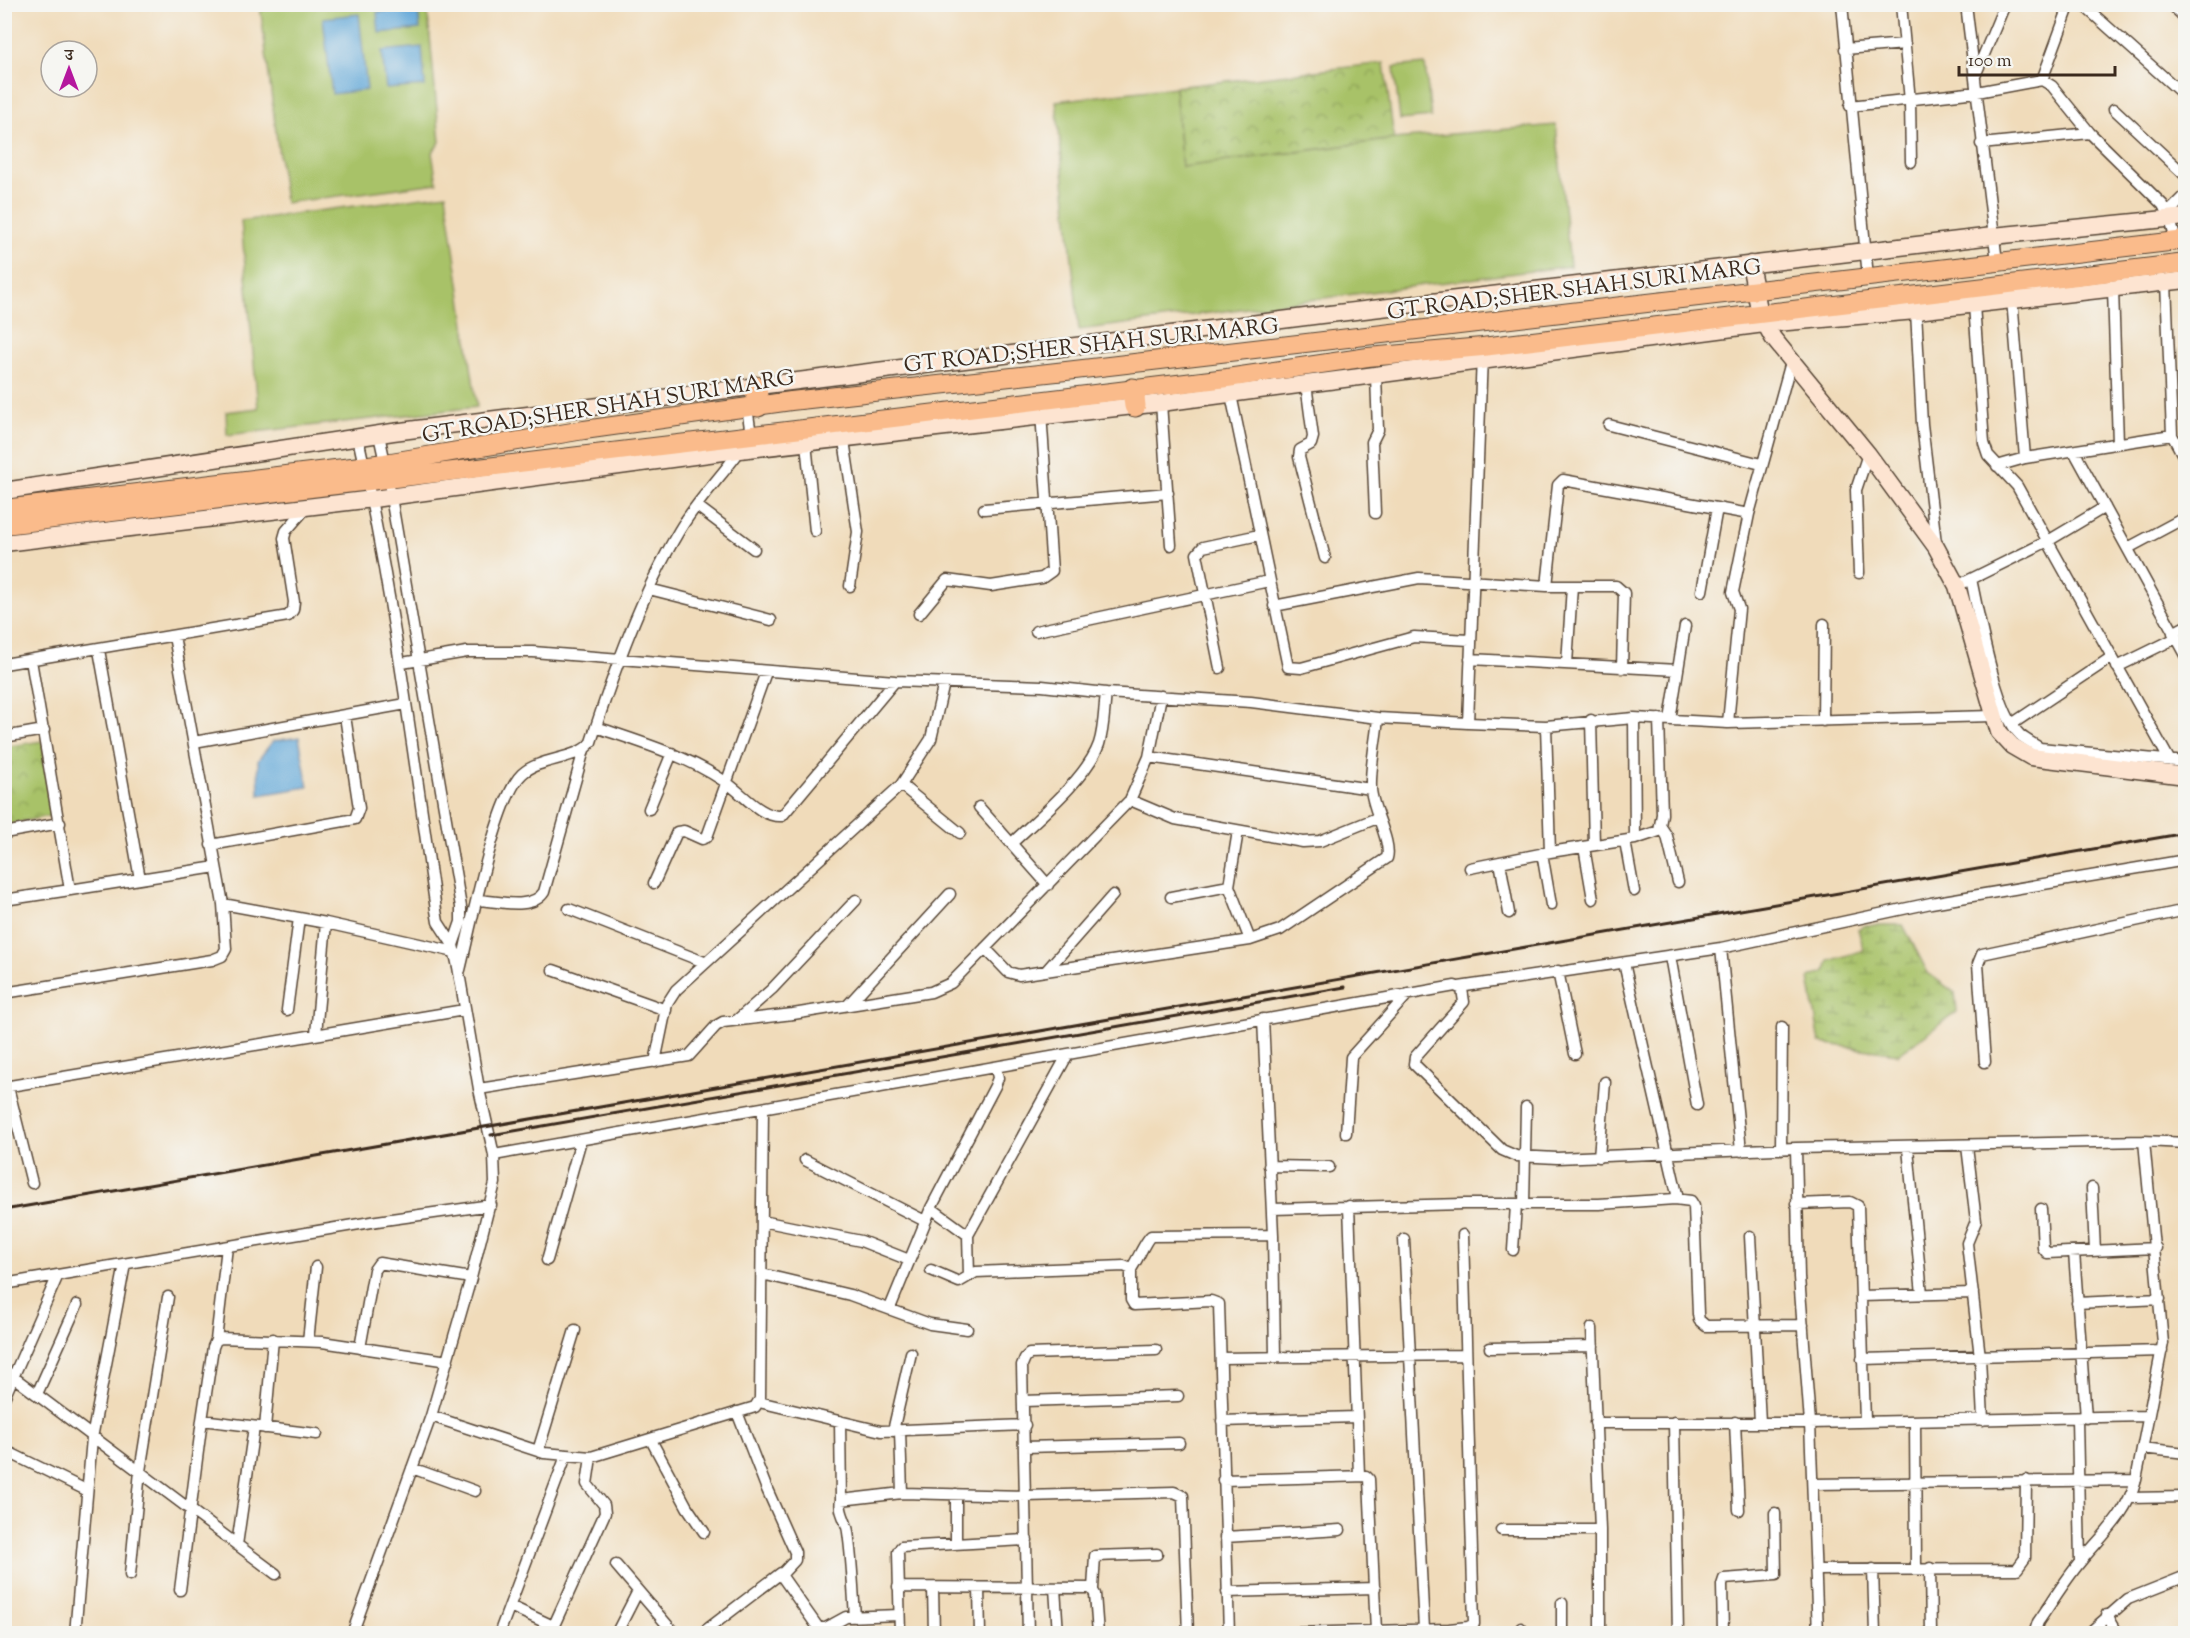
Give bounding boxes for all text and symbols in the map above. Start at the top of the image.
north arrow [39,39,99,99]
scale bar [1959,39,2115,77]
text: उ [64,45,75,68]
text: 100 m [1968,49,2012,75]
street label: GT ROAD;SHER SHAH SURI MARG [1385,252,1763,330]
street label: GT ROAD;SHER SHAH SURI MARG [902,311,1280,383]
street label: GT ROAD;SHER SHAH SURI MARG [420,363,797,453]

